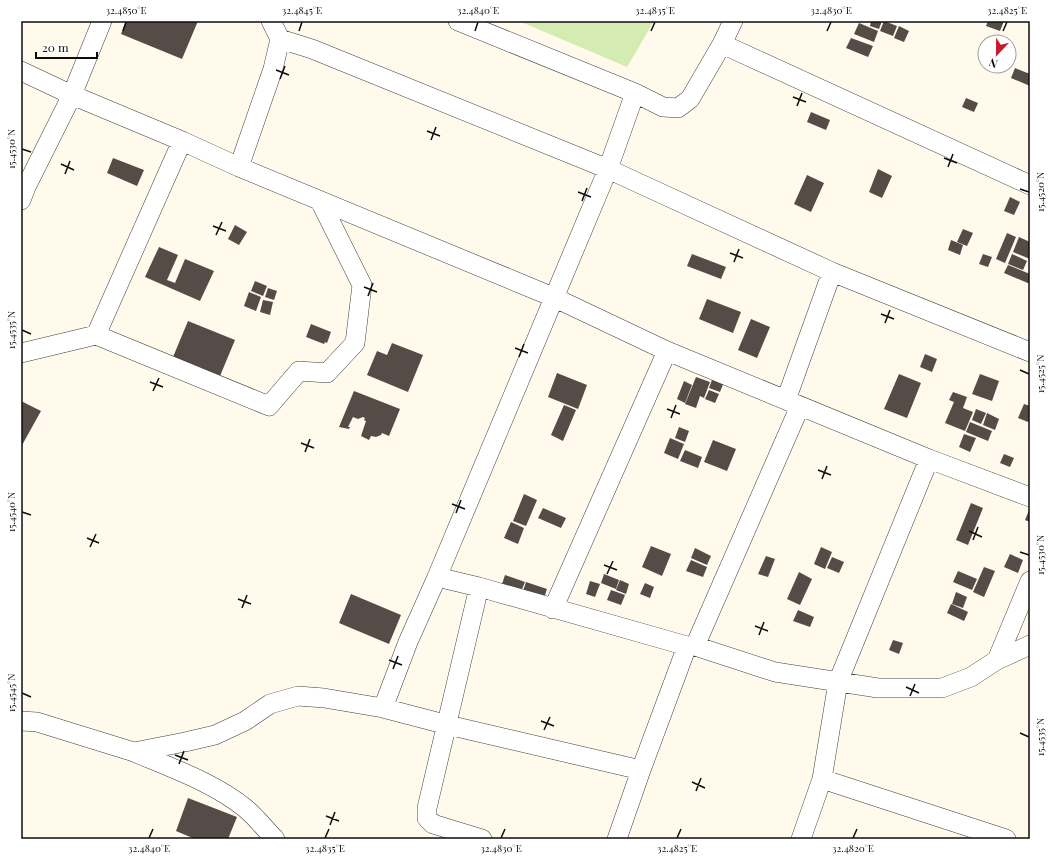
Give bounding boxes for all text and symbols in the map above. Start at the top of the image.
text: 32.4850°E [105,3,147,17]
text: 32.4845°E [282,3,322,17]
text: 32.4840°E [457,3,499,17]
text: 32.4835°E [635,3,675,17]
text: 32.4830°E [810,3,852,17]
text: 32.4825°E [987,3,1027,17]
scale bar [36,34,97,60]
north arrow [977,34,1017,74]
text: 20 m [42,39,69,55]
text: N [987,55,1000,72]
text: 15.4530°N [4,129,18,169]
text: 15.4520°N [1033,172,1047,212]
text: 15.4535°N [4,311,18,349]
text: 15.4525°N [1033,355,1047,393]
text: 15.4540°N [4,492,18,532]
text: 15.4530°N [1033,535,1047,575]
text: 15.4545°N [4,674,18,712]
text: 15.4535°N [1033,718,1047,756]
text: 32.4840°E [128,841,170,855]
text: 32.4835°E [305,841,345,855]
text: 32.4830°E [480,841,522,855]
text: 32.4825°E [657,841,697,855]
text: 32.4820°E [832,841,874,855]

